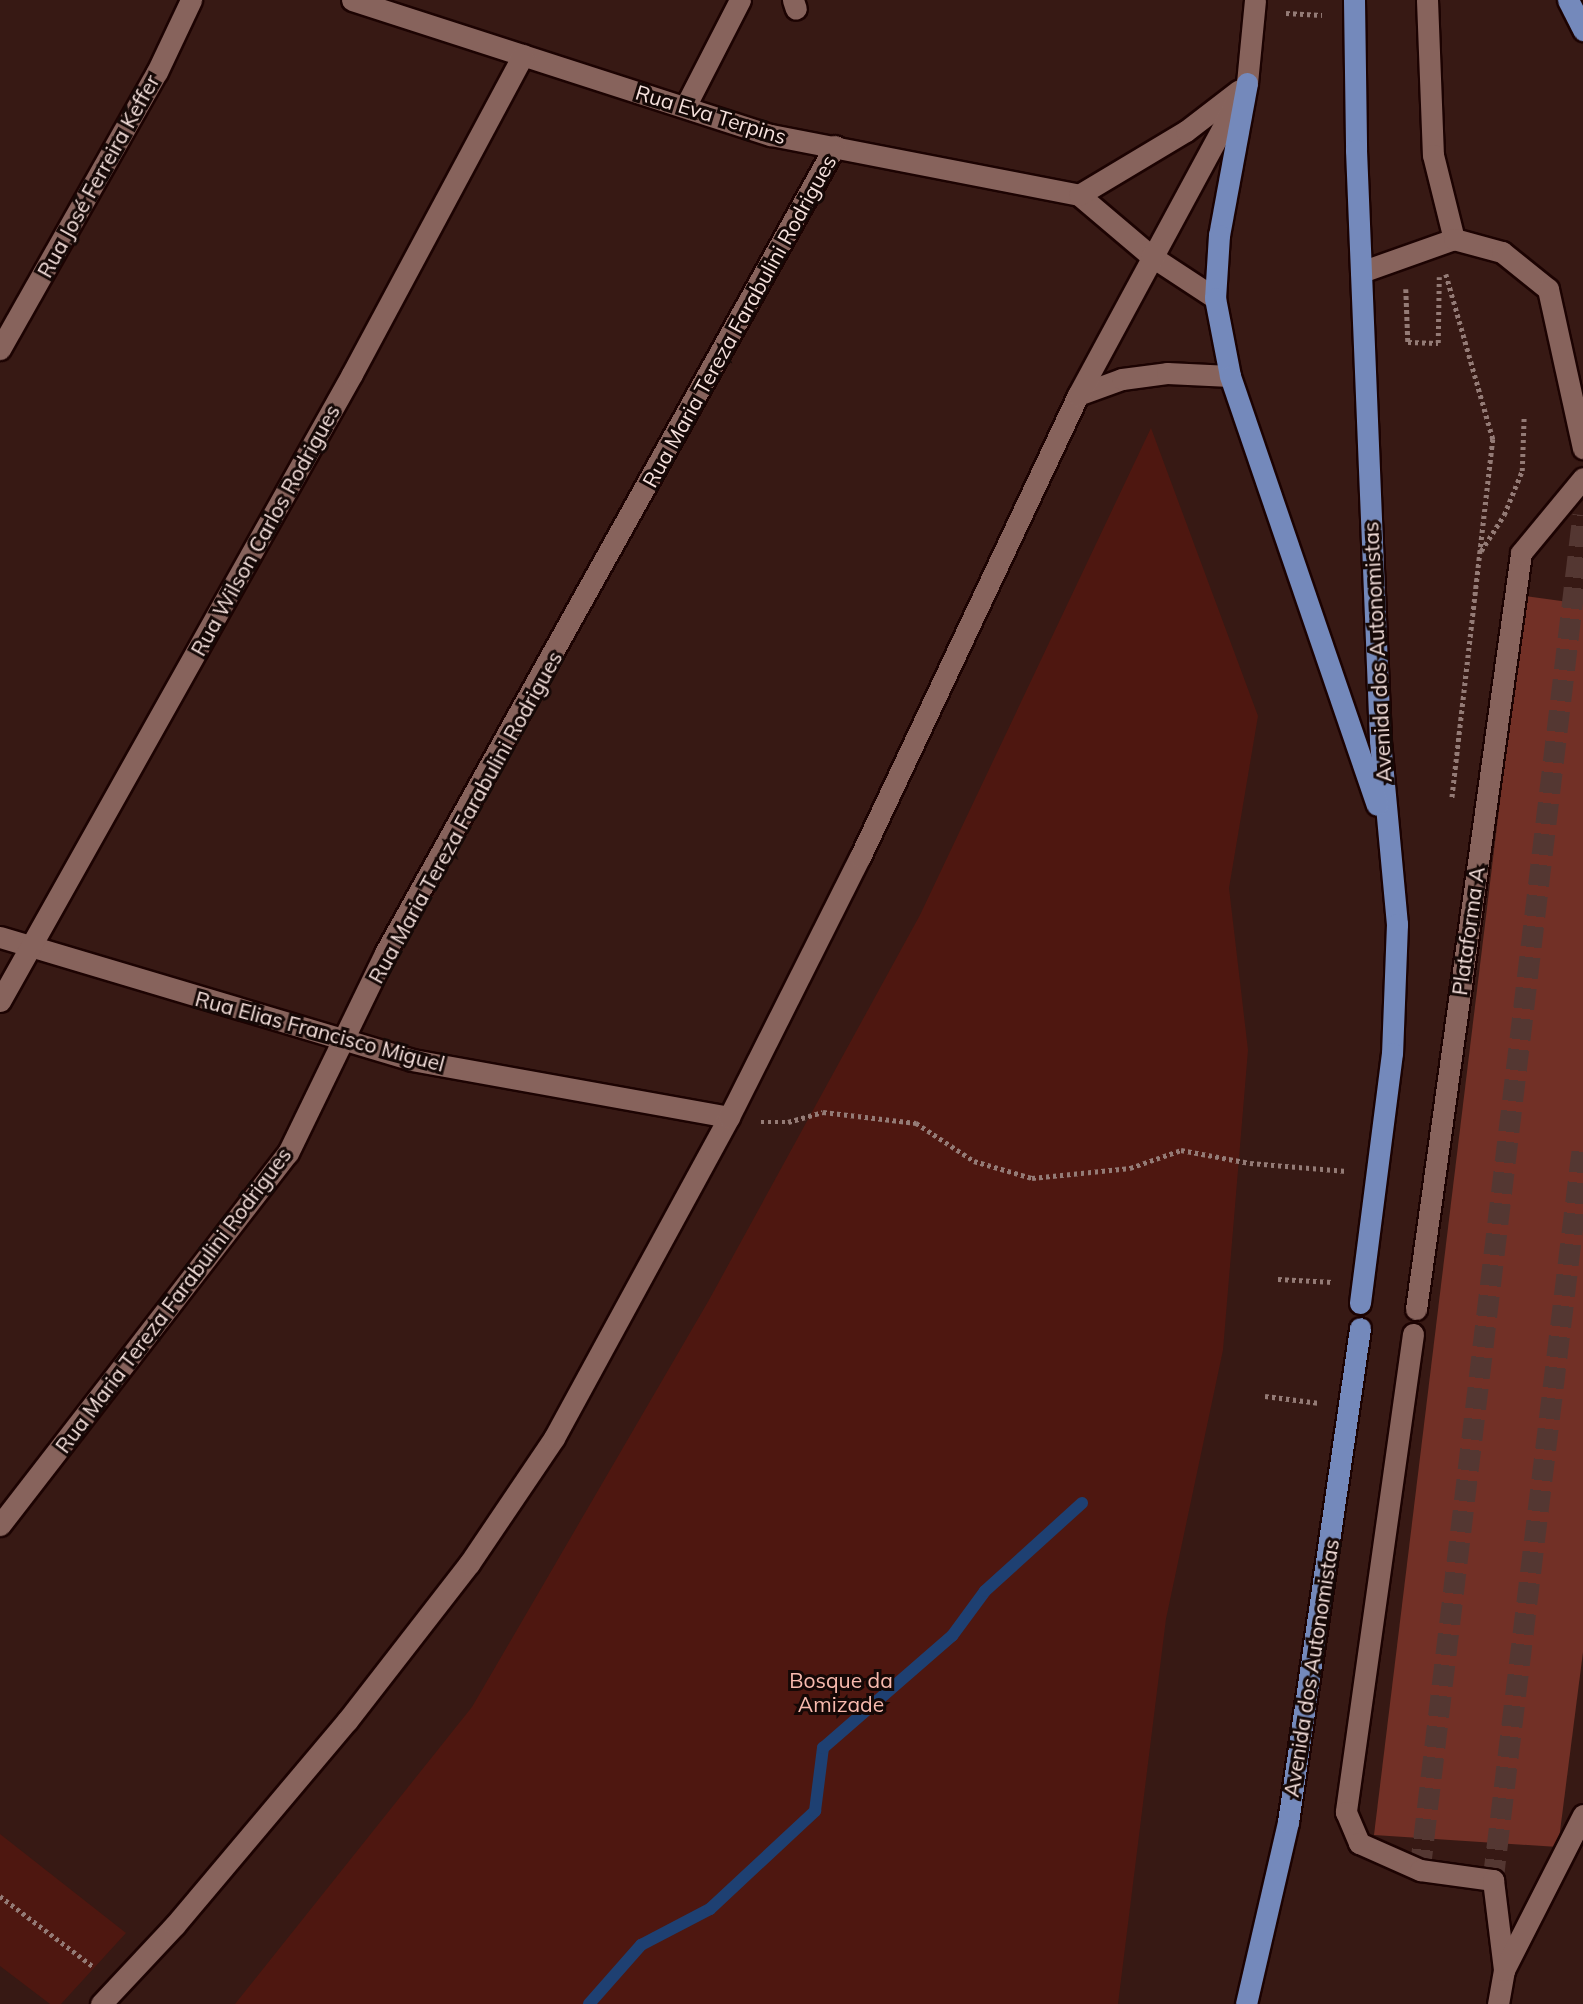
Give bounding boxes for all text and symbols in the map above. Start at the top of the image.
street label: Rua José Ferreira Keffer [32,70,164,282]
street label: Rua Eva Terpins [633,79,789,149]
street label: Rua Maria Tereza Farabulini Rodrigues [637,150,841,492]
street label: Rua Wilson Carlos Rodrigues [185,400,345,660]
street label: Avenida dos Autonomistas [1358,521,1396,783]
street label: Rua Maria Tereza Farabulini Rodrigues [363,646,567,988]
street label: Plataforma A [1447,865,1489,997]
street label: Rua Elias Francisco Miguel [192,986,448,1076]
street label: Rua Maria Tereza Farabulini Rodrigues [50,1142,296,1458]
street label: Avenida dos Autonomistas [1278,1537,1344,1799]
park label: Bosque da Amizade [789,1667,893,1717]

